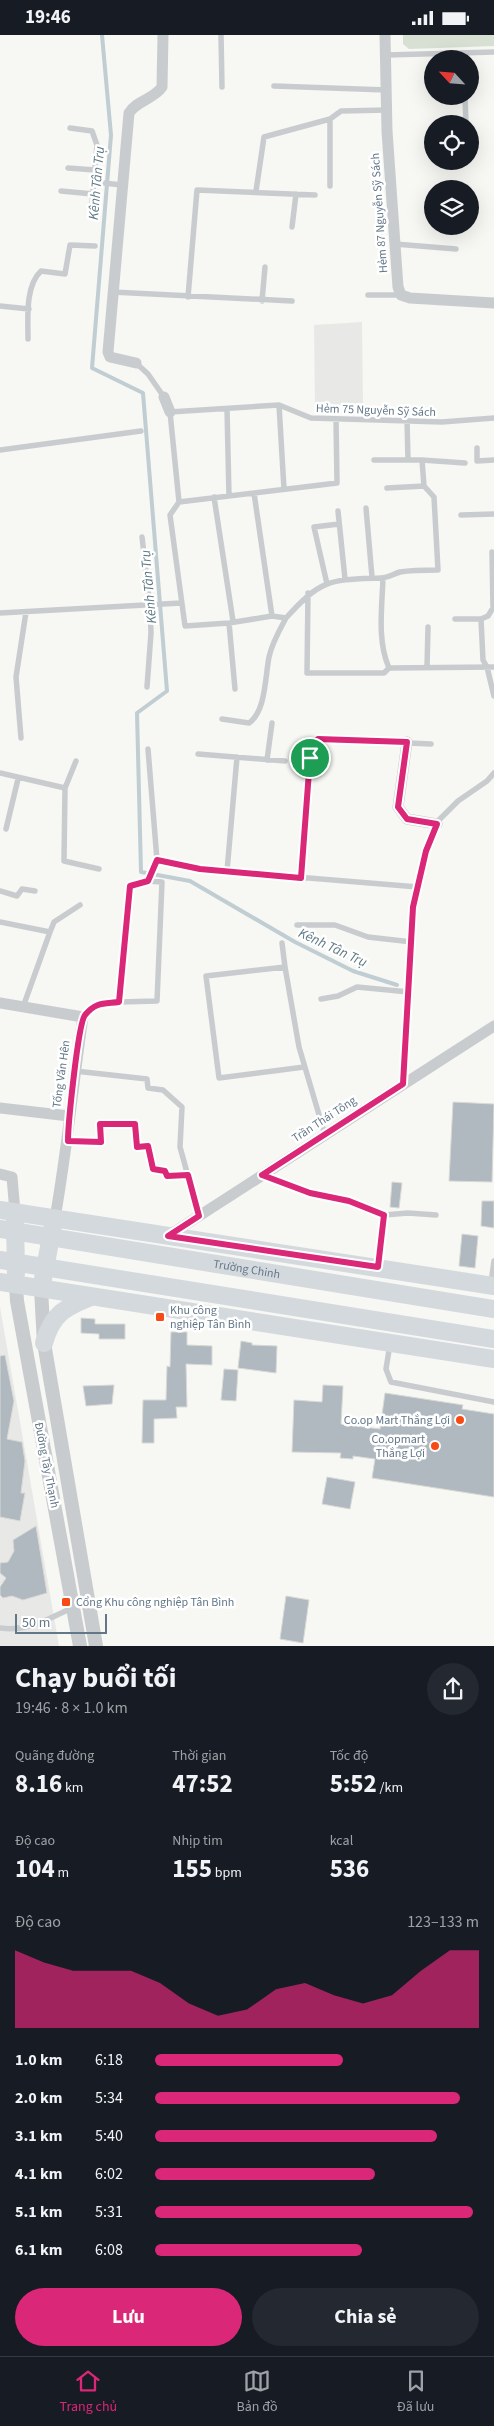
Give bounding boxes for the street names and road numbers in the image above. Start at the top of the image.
street label: Hẻm 87 Nguyễn Sỹ Sách [367,152,392,273]
street label: Hẻm 75 Nguyễn Sỹ Sách [316,400,436,421]
street label: Tống Văn Hên [48,1039,75,1109]
street label: Trần Thái Tông [289,1092,360,1147]
street label: Trường Chinh [212,1256,281,1283]
street label: Đường Tây Thạnh [30,1421,63,1510]

